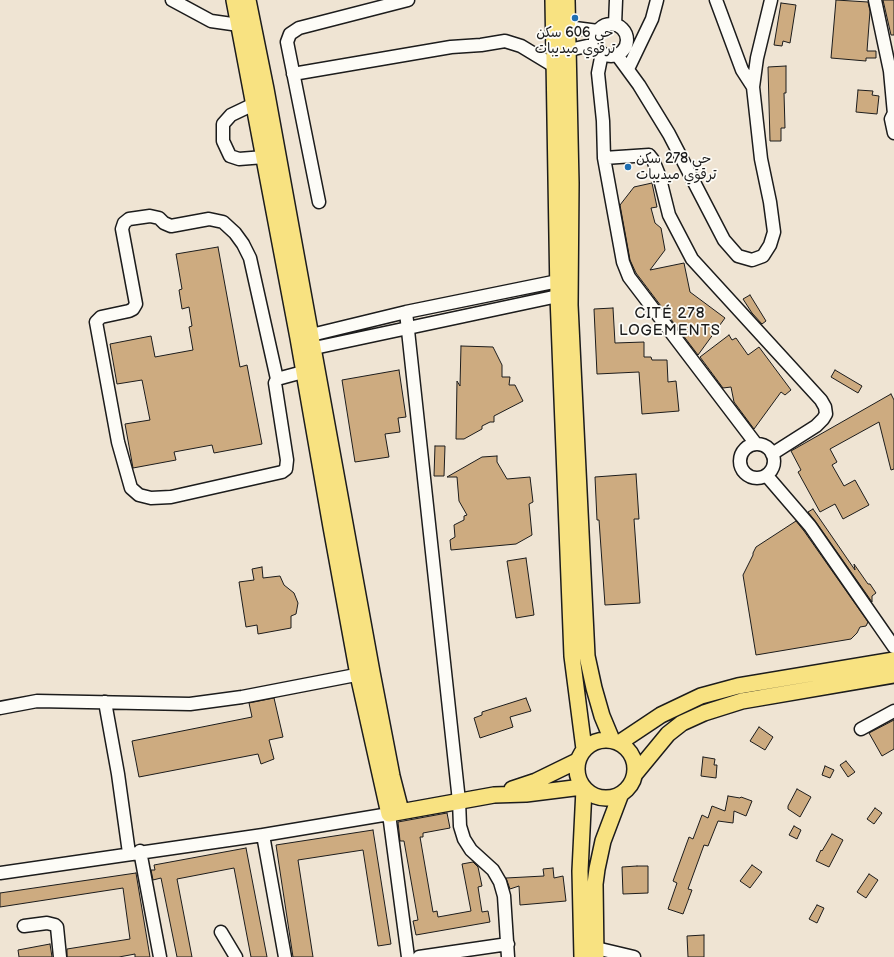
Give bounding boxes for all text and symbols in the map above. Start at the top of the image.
marker: حي 606 سكن ترقوي ميديبات [570,13,580,23]
place label: حي 606 سكن ترقوي ميديبات [535,25,615,58]
place label: حي 278 سكن ترقوي ميديبات [636,151,717,184]
marker: حي 278 سكن ترقوي ميديبات [623,162,633,172]
district label: CITÉ 278 LOGEMENTS [619,305,721,340]

